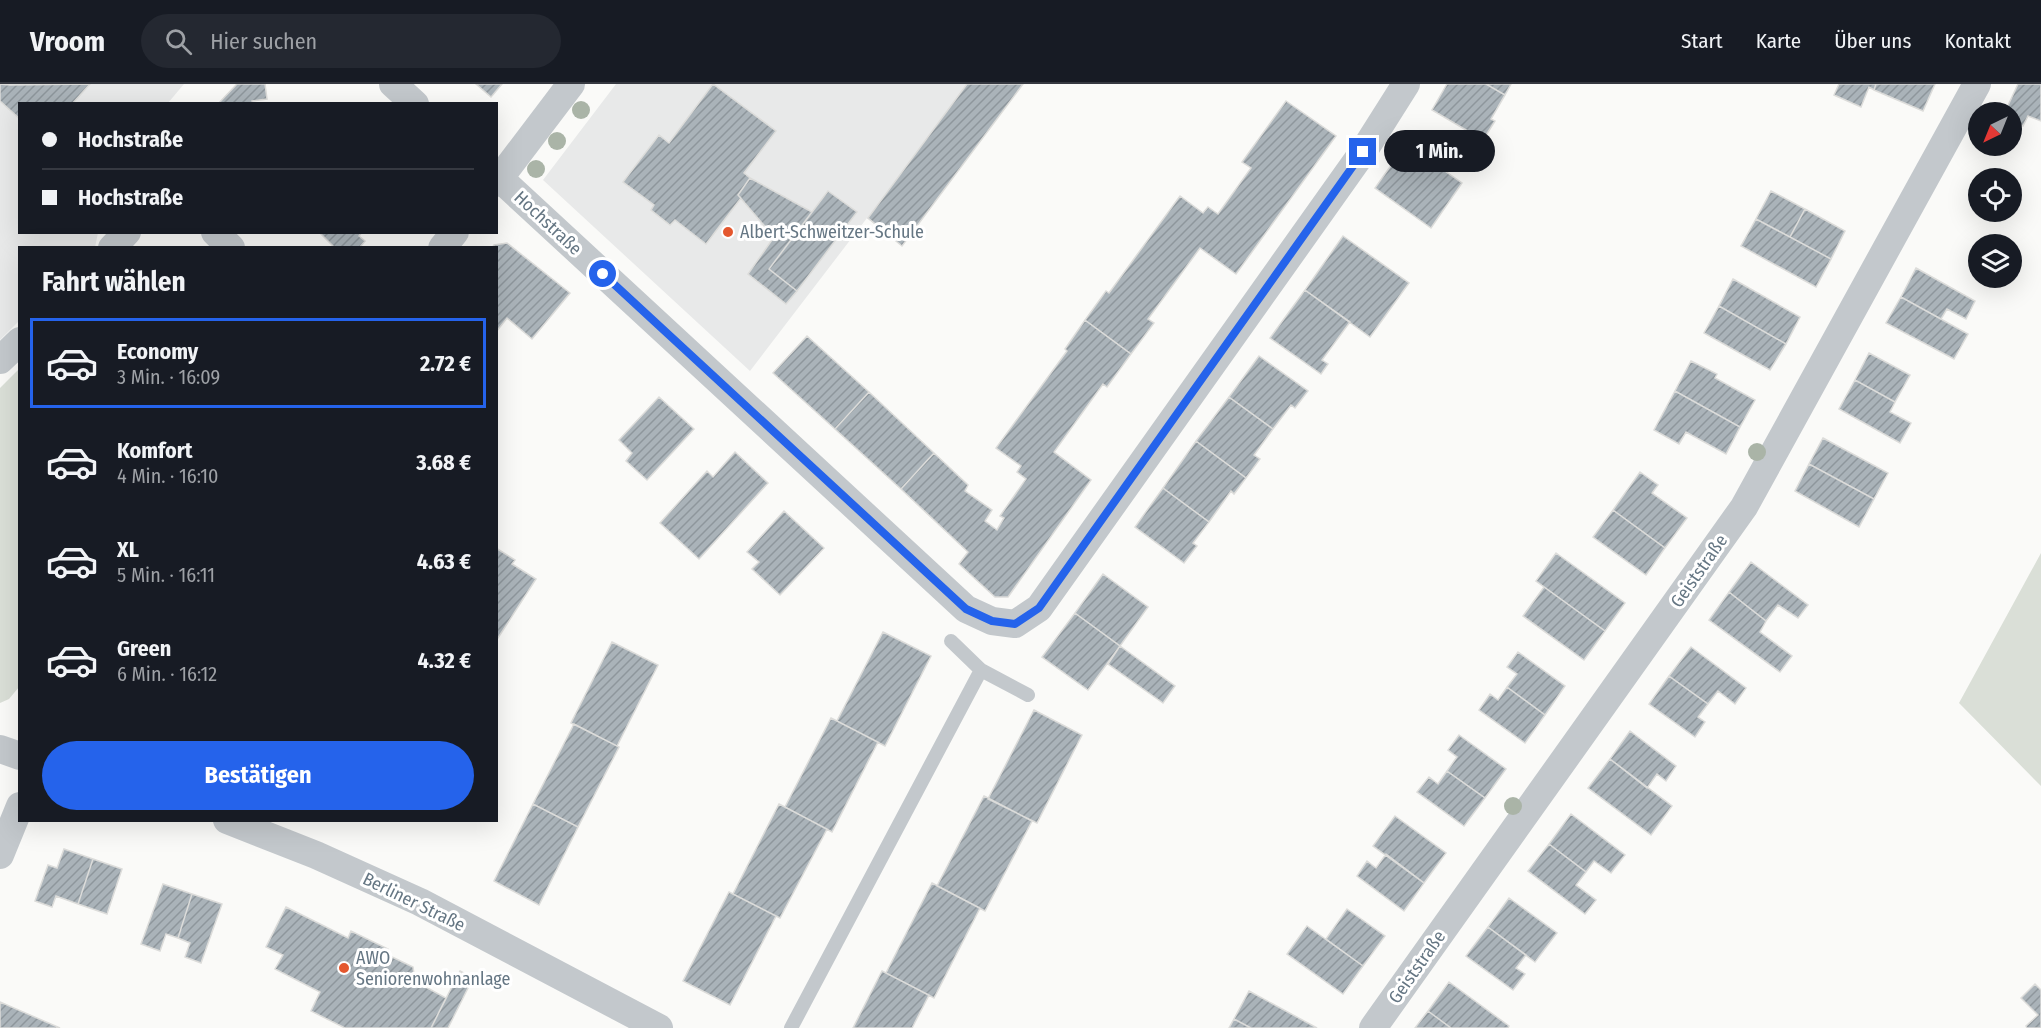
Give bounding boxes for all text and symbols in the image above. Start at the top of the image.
search box [141,14,561,68]
text: Vroom [30,25,105,58]
icon: search [162,25,195,58]
text: Hier suchen [210,28,317,55]
text: Start [1681,28,1723,54]
text: Karte [1756,28,1801,54]
text: Über uns [1834,28,1911,54]
text: Kontakt [1944,28,2011,54]
north arrow [1968,102,2022,156]
map controls [1968,102,2022,288]
text: Hochstraße [78,126,183,153]
callout: 1 Min. [1384,131,1495,173]
route end [1349,138,1376,165]
text: 1 Min. [1416,139,1463,163]
button: locate [1968,168,2022,222]
text: Hochstraße [78,184,183,211]
street label: Hochstraße [510,186,586,260]
place label: Albert-Schweitzer-Schule [740,221,924,243]
marker: Albert-Schweitzer-Schule [721,225,735,239]
button: layers [1968,234,2022,288]
route start [589,260,616,287]
text: Fahrt wählen [42,266,186,298]
icon: car [45,336,99,390]
text: Economy [117,338,198,365]
text: 2.72 € [420,350,471,377]
text: 3 Min. · 16:09 [117,365,220,389]
icon: car [45,435,99,489]
text: Komfort [117,437,192,464]
text: 3.68 € [416,449,471,476]
text: 4 Min. · 16:10 [117,464,218,488]
street label: Geiststraße [1666,530,1732,612]
icon: car [45,534,99,588]
text: XL [117,536,139,563]
text: 4.63 € [417,548,471,575]
text: 5 Min. · 16:11 [117,563,215,587]
icon: car [45,633,99,687]
text: Green [117,635,171,662]
text: 4.32 € [418,647,471,674]
text: 6 Min. · 16:12 [117,662,217,686]
button: Bestätigen [42,741,474,810]
street label: Berliner Straße [359,868,469,936]
street label: Geiststraße [1384,926,1450,1008]
place label: AWO Seniorenwohnanlage [356,947,510,990]
marker: AWO Seniorenwohnanlage [337,961,351,975]

